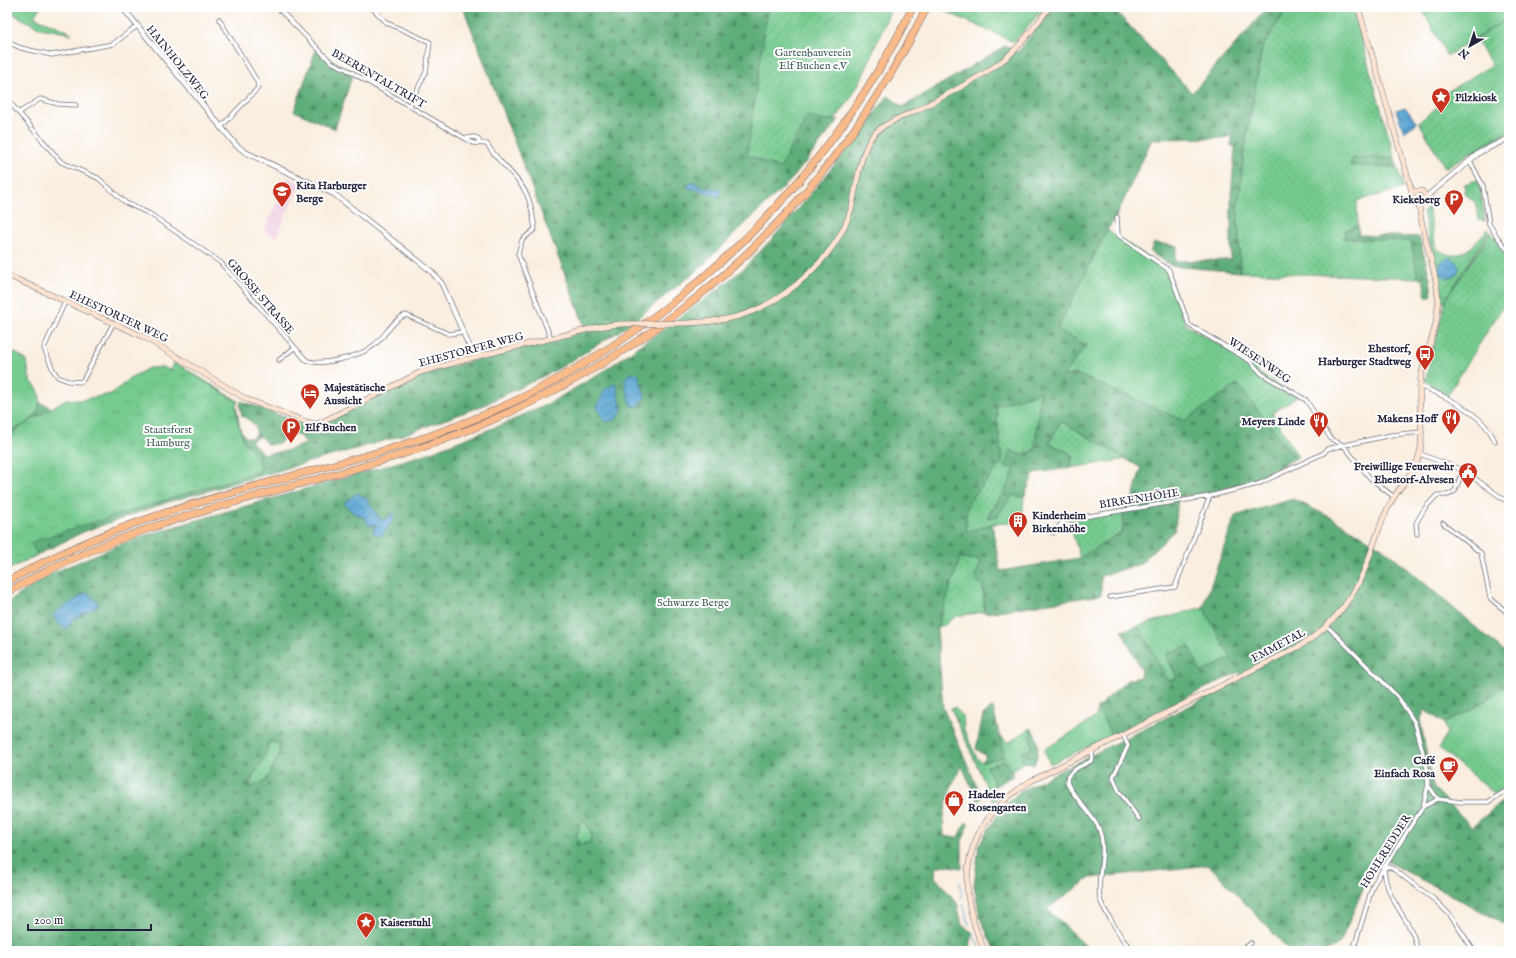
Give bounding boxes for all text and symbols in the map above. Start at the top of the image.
street label: HAINHOLZWEG [143,23,212,103]
north arrow [1450,26,1490,66]
text: N [1456,44,1473,62]
street label: BEERENTALTRIFT [329,46,428,112]
park label: Gartenbauverein Elf Buchen e.V [775,46,851,73]
place icon: Pilzkiosk [1430,86,1452,114]
place label: Pilzkiosk [1455,91,1498,105]
place label: Kita Harburger Berge [296,179,368,206]
school or university icon: Kita Harburger Berge [271,180,293,208]
parking icon: Kiekeberg [1443,188,1465,216]
place label: Kiekeberg [1392,193,1441,207]
street label: GROSSE STRASSE [224,256,297,338]
street label: EHESTORFER WEG [67,288,171,346]
street label: EHESTORFER WEG [417,329,525,371]
street label: WIESENWEG [1225,335,1294,387]
place label: Ehestorf, Harburger Stadtweg [1318,342,1412,369]
bus stop icon: Ehestorf, Harburger Stadtweg [1414,343,1436,371]
place label: Majestätische Aussicht [323,381,385,408]
hotel icon: Majestätische Aussicht [299,382,321,410]
restaurant icon: Makens Hoff [1440,407,1462,435]
restaurant icon: Meyers Linde [1308,410,1330,438]
place label: Makens Hoff [1377,412,1438,426]
place label: Meyers Linde [1242,415,1305,429]
parking icon: Elf Buchen [280,416,302,444]
place label: Elf Buchen [305,421,357,435]
park label: Staatsforst Hamburg [144,423,192,450]
place label: Freiwillige Feuerwehr Ehestorf-Alvesen [1354,460,1455,487]
public building icon: Freiwillige Feuerwehr Ehestorf-Alvesen [1457,461,1479,489]
street label: BIRKENHÖHE [1098,486,1181,512]
place label: Kinderheim Birkenhöhe [1032,509,1086,536]
building icon: Kinderheim Birkenhöhe [1007,510,1029,538]
park label: Schwarze Berge [657,596,729,610]
street label: EMMETAL [1249,626,1308,666]
place label: Café Einfach Rosa [1374,754,1435,781]
cafe icon: Café Einfach Rosa [1438,755,1460,783]
place label: Hadeler Rosengarten [968,788,1027,815]
shop icon: Hadeler Rosengarten [943,789,965,817]
street label: HOHLREDDER [1357,811,1415,891]
scale bar [28,906,151,932]
place icon: Kaiserstuhl [355,911,377,939]
text: 200 m [34,913,63,928]
place label: Kaiserstuhl [380,916,432,930]

